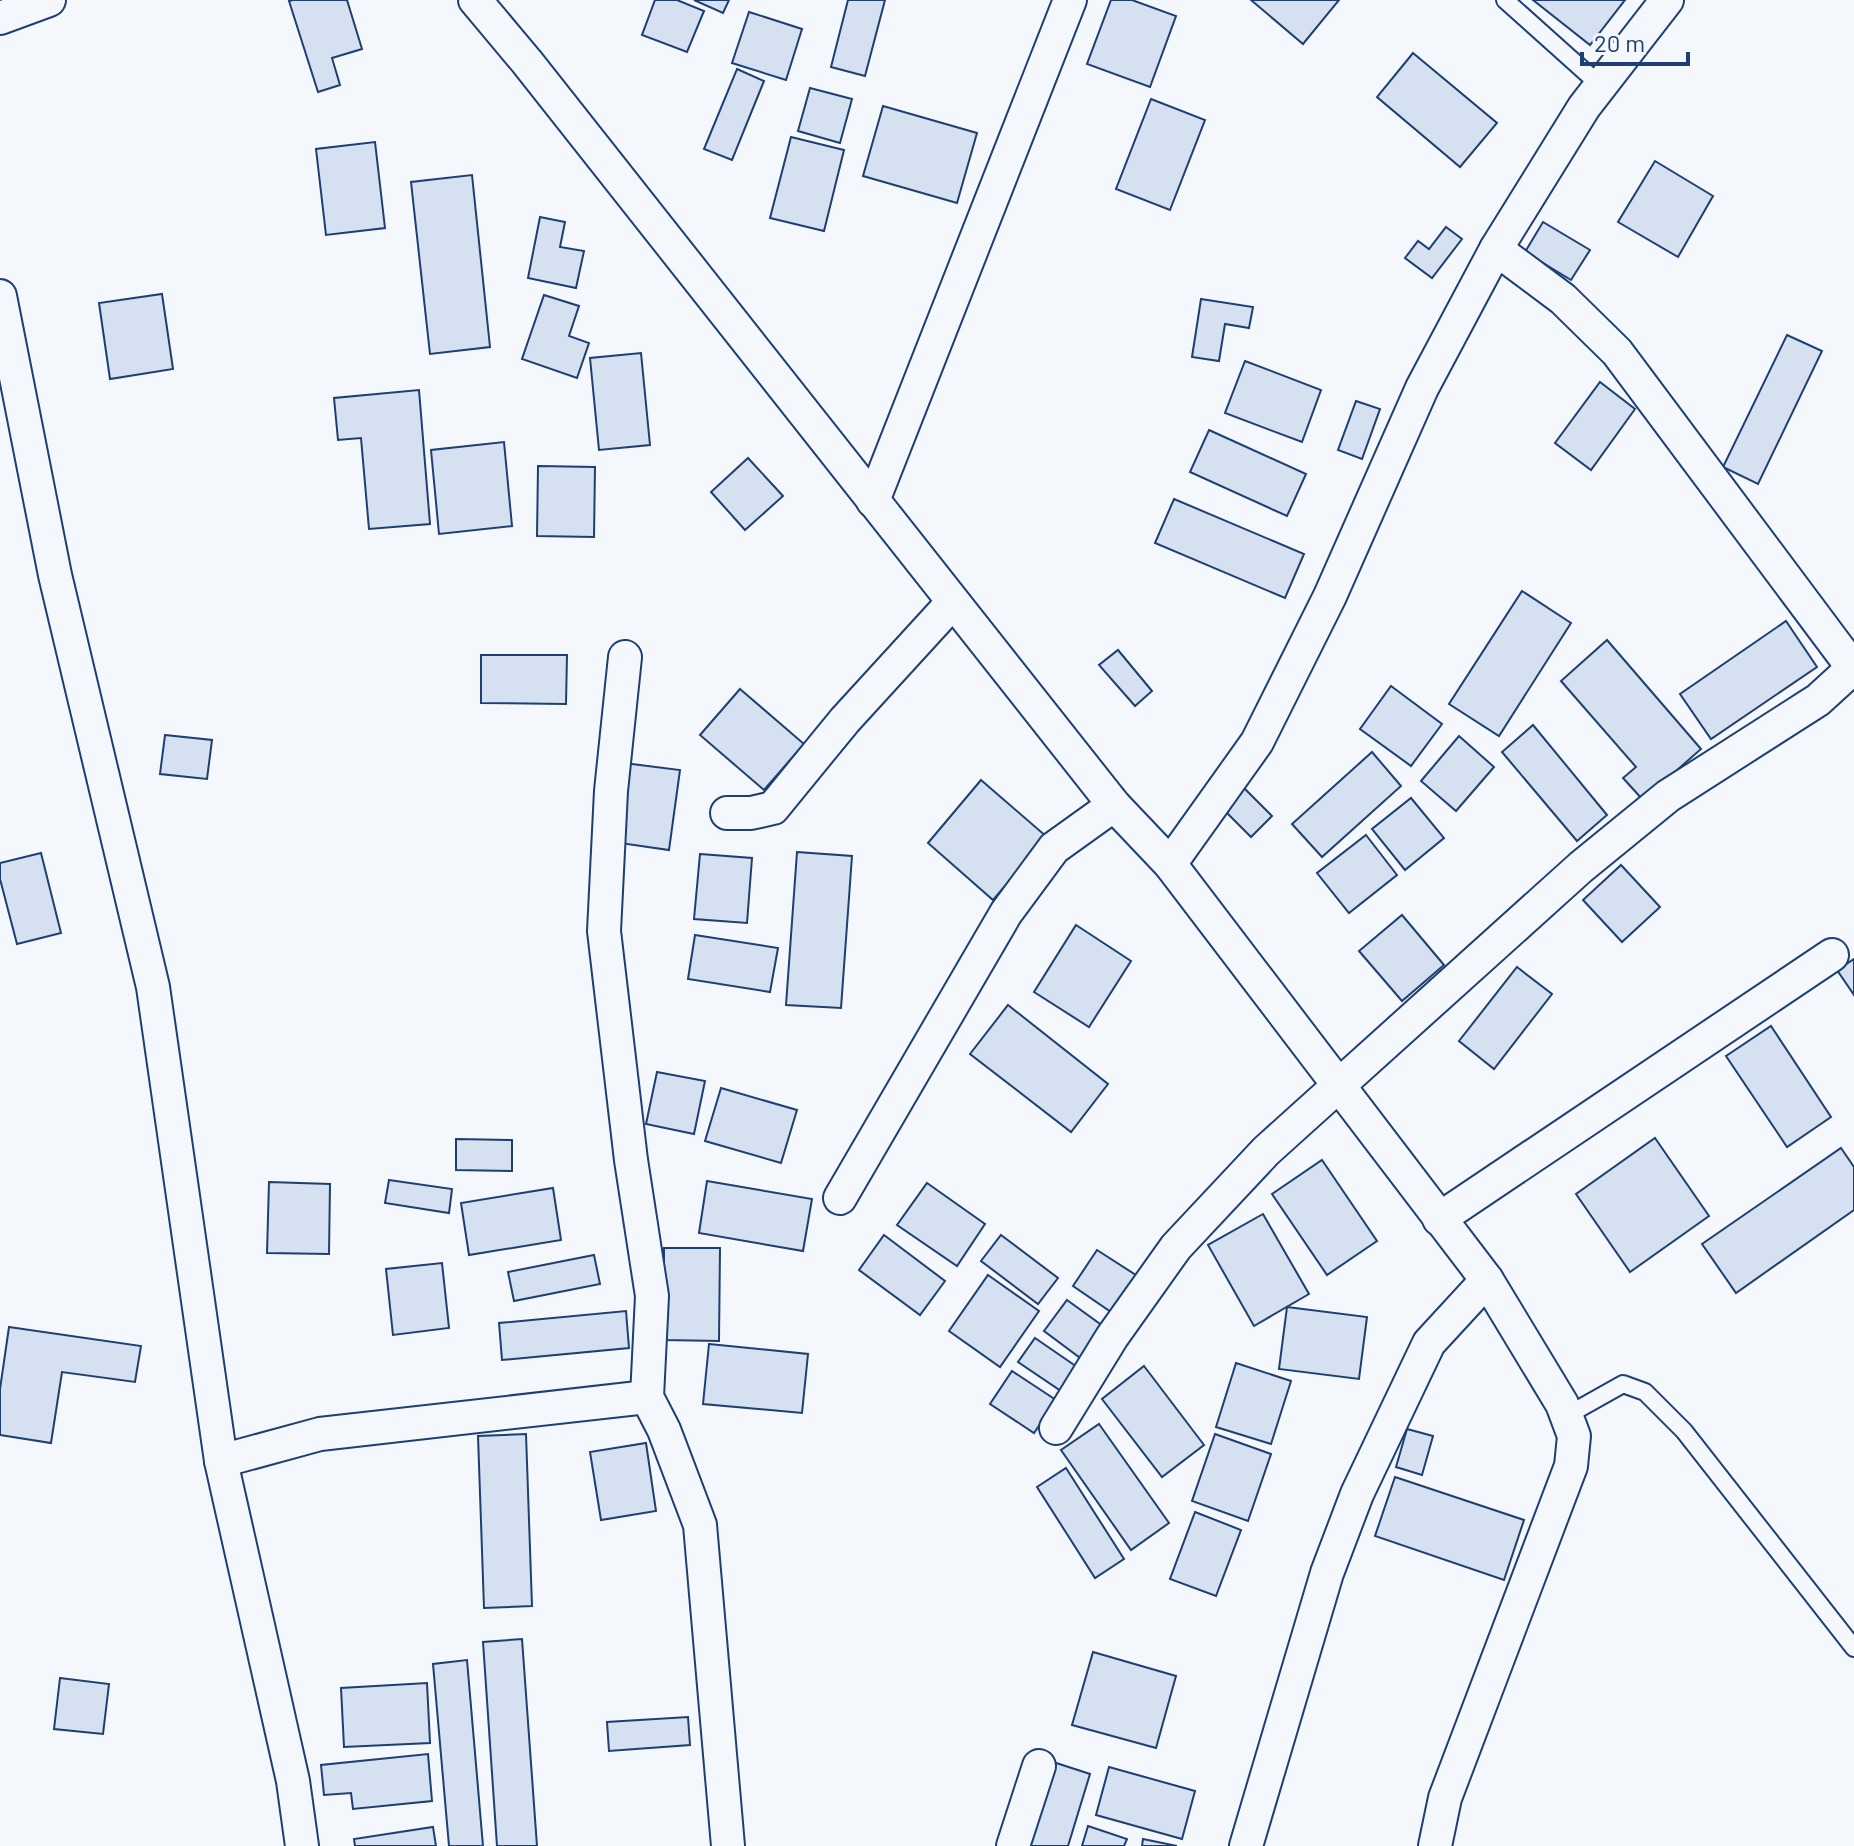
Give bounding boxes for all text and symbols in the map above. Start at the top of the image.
scale bar [1582,16,1688,66]
text: 20 m [1594,28,1645,57]

